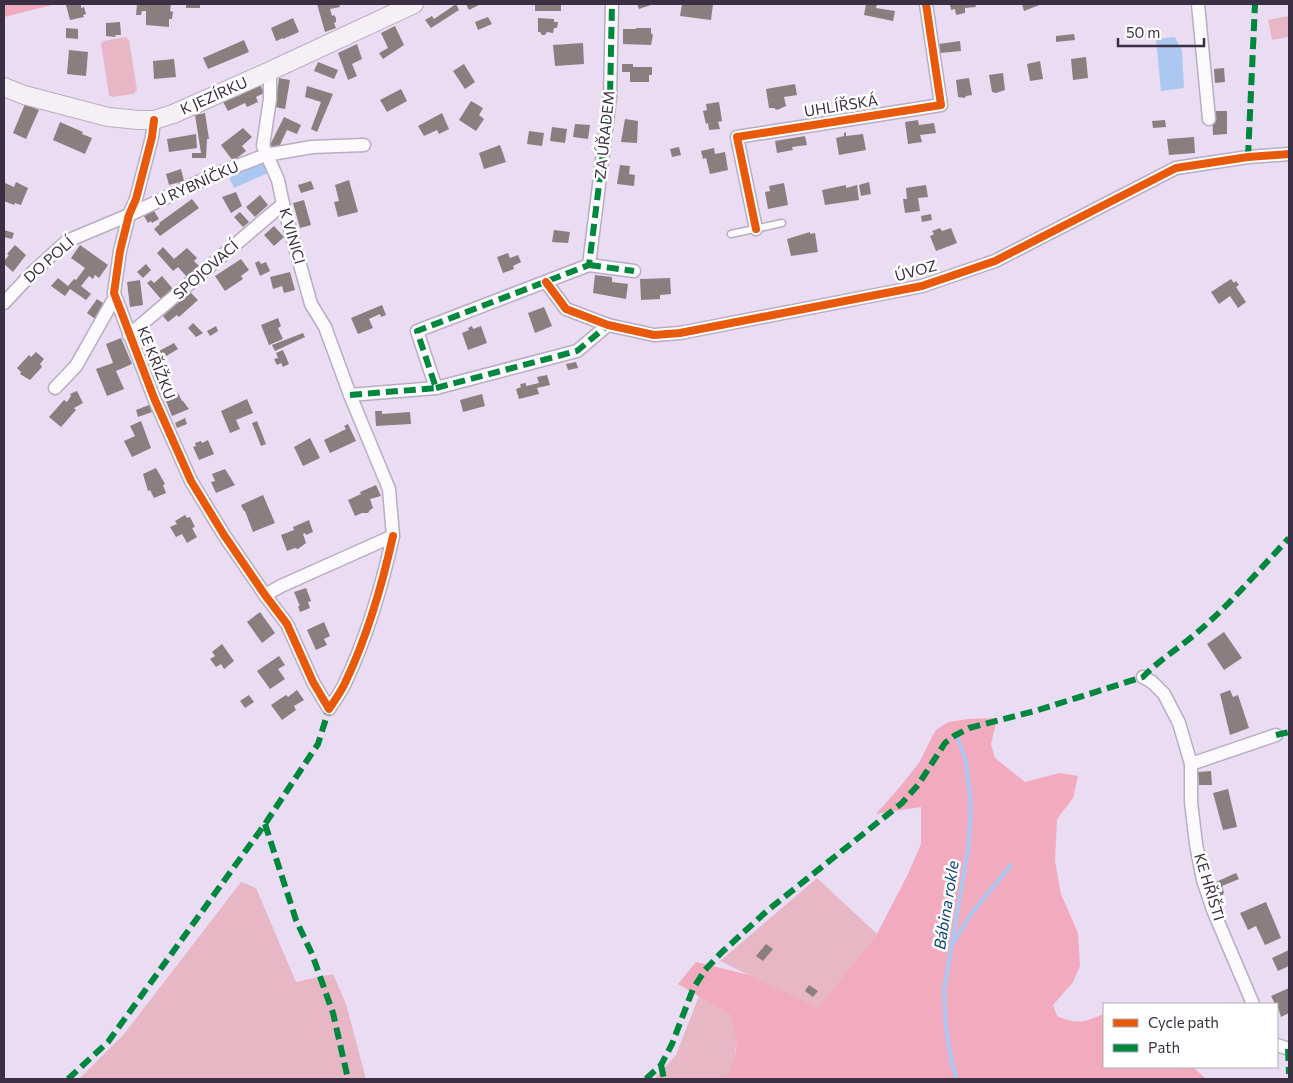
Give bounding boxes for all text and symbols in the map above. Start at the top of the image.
scale bar [1118,15,1204,47]
text: 50 m [1126,23,1160,41]
street label: K JEZÍRKU [177,71,250,118]
street label: UHLÍŘSKÁ [803,89,879,120]
street label: ZA ÚŘADEM [589,90,618,180]
street label: U RYBNÍČKU [152,156,241,210]
street label: K VINICI [276,206,310,266]
street label: DO POLÍ [19,231,78,286]
street label: SPOJOVACÍ [168,235,242,302]
street label: ÚVOZ [892,255,939,284]
street label: KE KŘÍŽKU [134,323,181,402]
street label: KE HŘIŠTI [1191,850,1230,923]
water label: Bábina rokle [929,859,962,951]
legend [1103,1003,1278,1068]
text: Cycle path [1148,1013,1219,1031]
text: Path [1148,1038,1180,1056]

